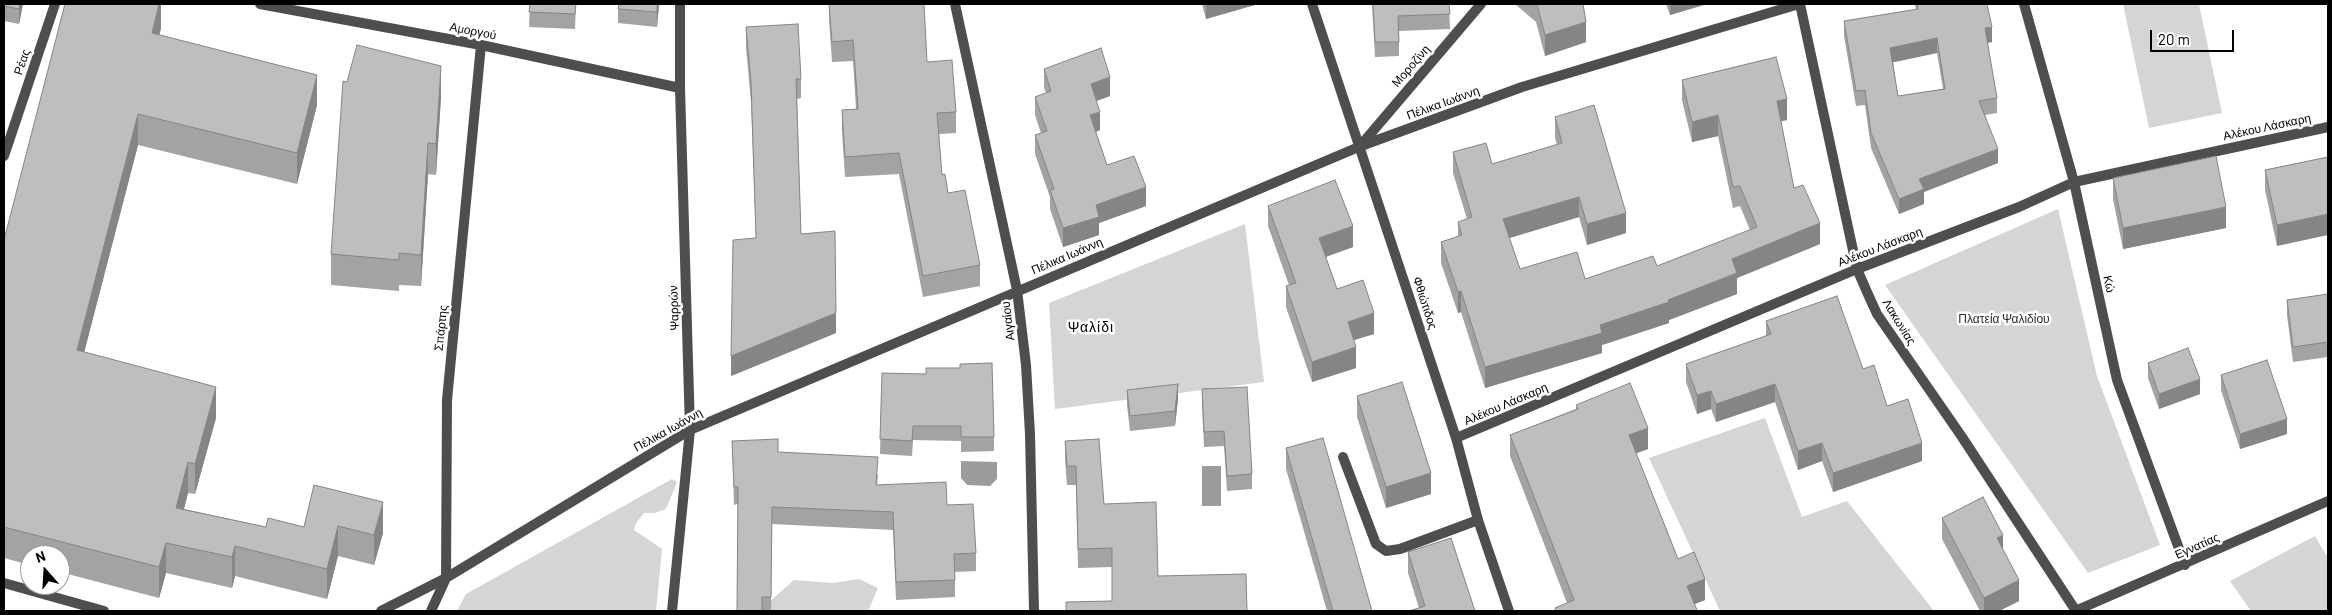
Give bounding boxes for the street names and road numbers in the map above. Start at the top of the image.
street label: Αμοργού [448,19,498,43]
street label: Μοροζίνη [1389,42,1433,90]
street label: Ρέας [11,47,33,77]
street label: Πέλικα Ιωάννη [1405,83,1481,123]
street label: Αλέκου Λάσκαρη [2222,111,2312,143]
street label: Αλέκου Λάσκαρη [1836,224,1924,270]
street label: Πέλικα Ιωάννη [1029,234,1105,278]
street label: Κώ [2100,274,2118,294]
street label: Φθιώτιδος [1410,275,1440,331]
street label: Ψαρρών [666,285,682,331]
street label: Λακωνίας [1879,296,1919,348]
street label: Αιγαίου [998,301,1018,341]
street label: Σπάρτης [431,304,451,352]
street label: Αλέκου Λάσκαρη [1462,380,1550,428]
street label: Πέλικα Ιωάννη [631,405,705,455]
street label: Εγνατίας [2173,530,2221,562]

